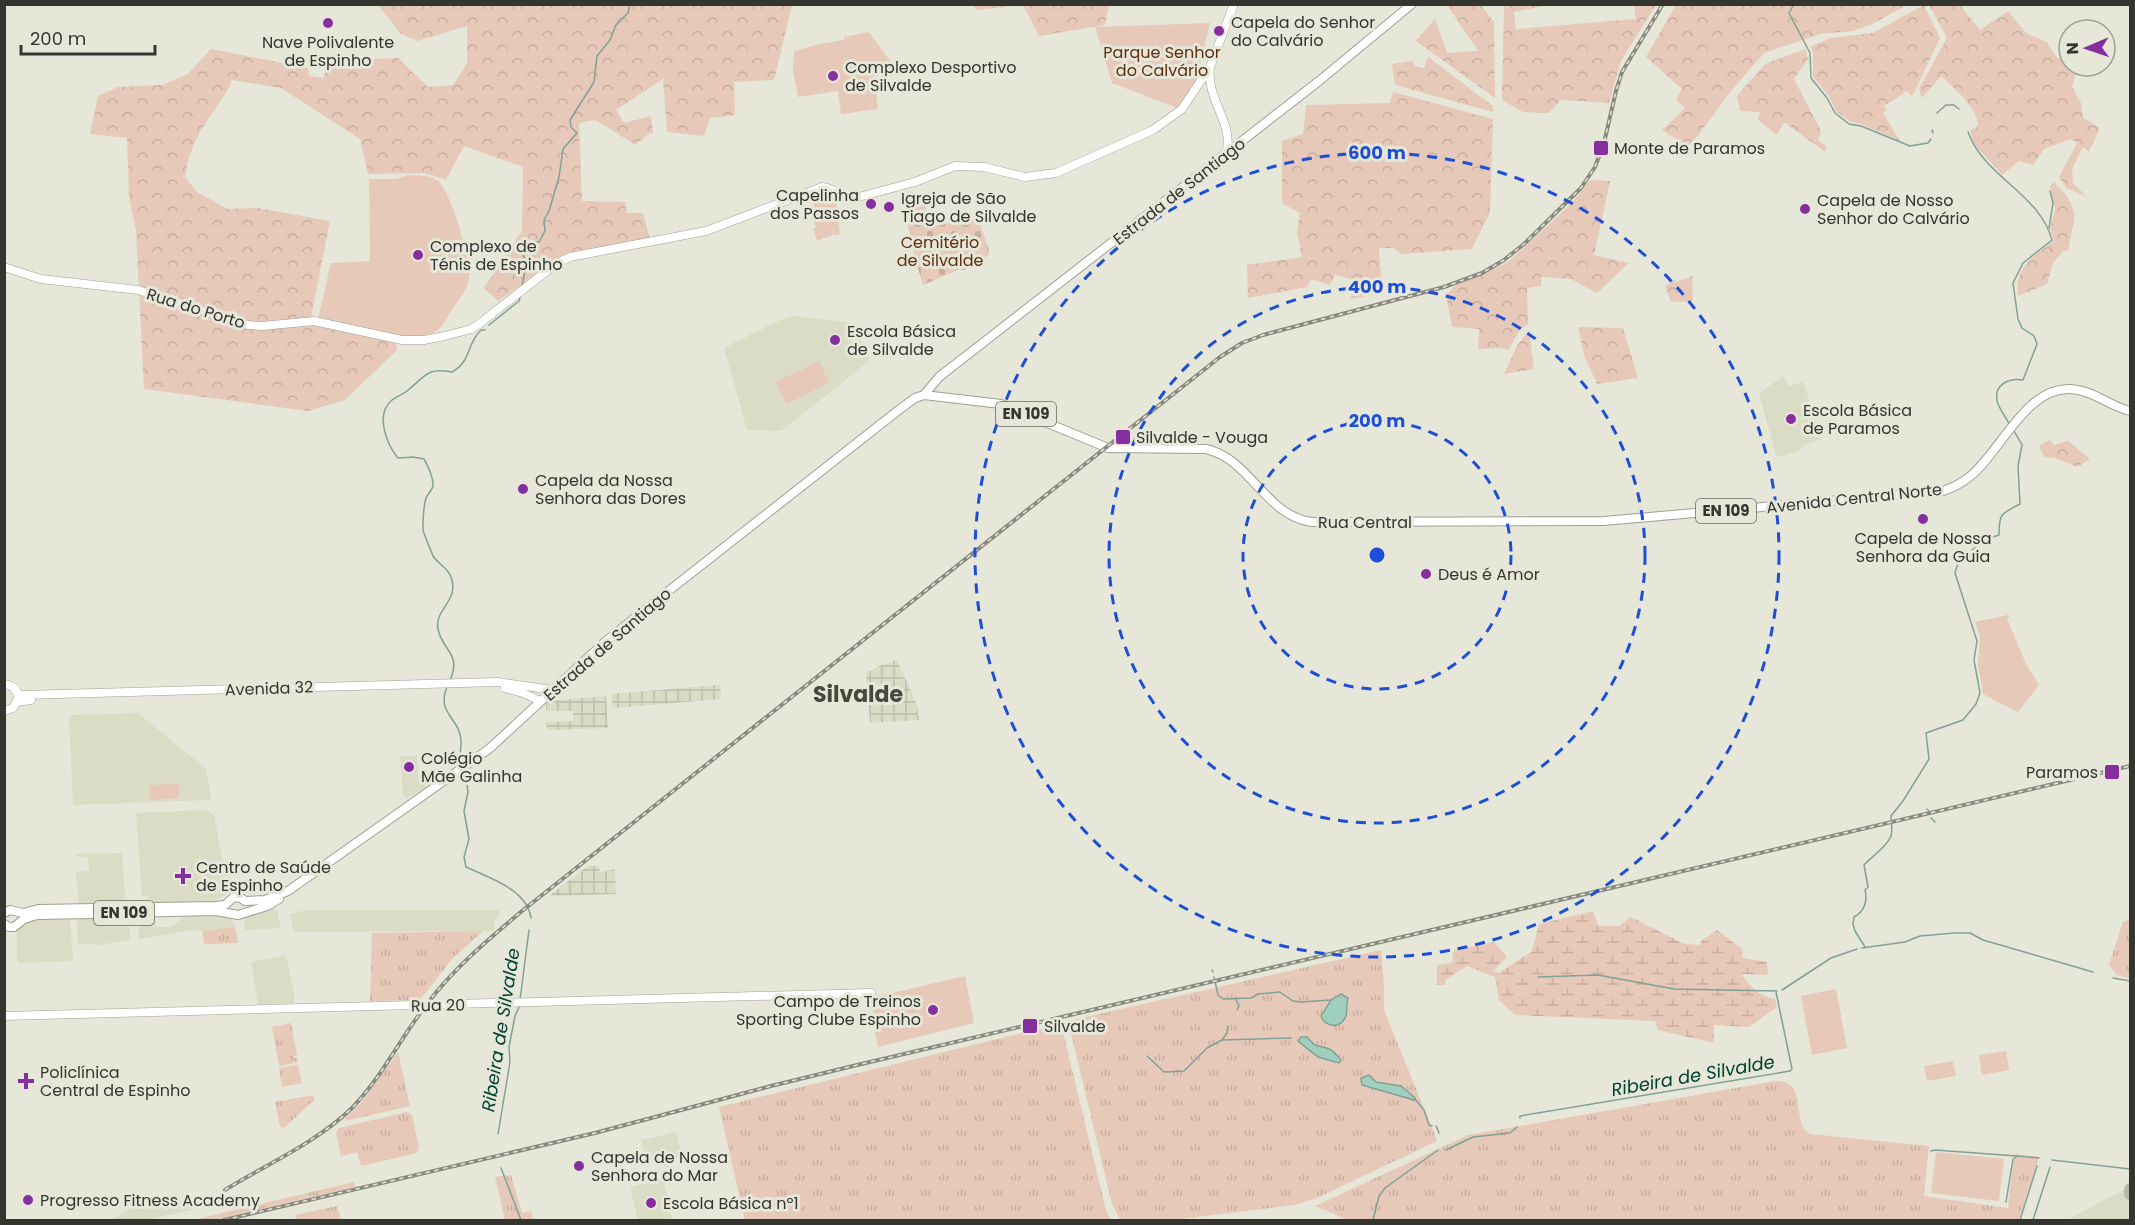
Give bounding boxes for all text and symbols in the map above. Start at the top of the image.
place label: Capela do Senhor do Calvário [1231,11,1375,52]
marker: Nave Polivalente de Espinho [321,16,335,30]
scale bar [21,18,154,56]
north arrow [2057,18,2117,78]
marker: Capela do Senhor do Calvário [1212,24,1226,38]
text: 200 m [30,26,86,51]
place label: Nave Polivalente de Espinho [262,31,394,72]
park label: Parque Senhor do Calvário [1103,41,1221,82]
text: N [2061,42,2084,55]
place label: Complexo Desportivo de Silvalde [845,56,1017,97]
marker: Complexo Desportivo de Silvalde [826,69,840,83]
street label: Estrada de Santiago [1108,132,1250,250]
place label: Monte de Paramos [1614,137,1765,160]
marker: Monte de Paramos [1592,139,1610,157]
text: 600 m [1348,140,1406,165]
place label: Capelinha dos Passos [770,184,859,225]
place label: Igreja de São Tiago de Silvalde [901,187,1037,228]
place label: Capela de Nosso Senhor do Calvário [1817,189,1970,230]
marker: Capelinha dos Passos [864,197,878,211]
marker: Igreja de São Tiago de Silvalde [882,200,896,214]
marker: Capela de Nosso Senhor do Calvário [1798,202,1812,216]
park label: Cemitério de Silvalde [897,231,983,272]
place label: Complexo de Ténis de Espinho [430,235,562,276]
marker: Complexo de Ténis de Espinho [411,248,425,262]
text: 400 m [1348,274,1406,299]
street label: Rua do Porto [144,283,248,334]
place label: Escola Básica de Silvalde [847,320,956,361]
marker: Escola Básica de Silvalde [828,333,842,347]
place label: Escola Básica de Paramos [1803,399,1912,440]
road number: EN 109 [996,402,1056,426]
text: 200 m [1349,408,1405,433]
marker: Escola Básica de Paramos [1784,412,1798,426]
place label: Silvalde - Vouga [1136,426,1268,449]
marker: Silvalde - Vouga [1114,428,1132,446]
place label: Capela da Nossa Senhora das Dores [535,469,686,510]
street label: Avenida Central Norte [1765,478,1943,519]
marker: Capela da Nossa Senhora das Dores [516,482,530,496]
road number: EN 109 [1696,499,1756,523]
street label: Rua Central [1318,511,1412,534]
marker: Capela de Nossa Senhora da Guia [1916,512,1930,526]
place label: Capela de Nossa Senhora da Guia [1855,527,1991,568]
centre of rings [1367,545,1387,565]
place label: Deus é Amor [1438,563,1540,586]
marker: Deus é Amor [1419,567,1433,581]
street label: Estrada de Santiago [539,583,676,706]
street label: Avenida 32 [224,675,314,702]
district label: Silvalde [813,679,903,710]
place label: Colégio Mãe Galinha [421,747,522,788]
marker: Colégio Mãe Galinha [402,760,416,774]
place label: Paramos [2026,761,2098,784]
marker: Paramos [2103,763,2121,781]
place label: Centro de Saúde de Espinho [196,856,331,897]
marker: Centro de Saúde de Espinho [174,867,192,885]
road number: EN 109 [94,901,154,925]
water label: Ribeira de Silvalde [475,946,526,1114]
place label: Campo de Treinos Sporting Clube Espinho [736,990,921,1031]
street label: Rua 20 [411,994,465,1017]
marker: Campo de Treinos Sporting Clube Espinho [926,1003,940,1017]
place label: Silvalde [1044,1015,1106,1038]
marker: Silvalde [1021,1017,1039,1035]
water label: Ribeira de Silvalde [1609,1049,1777,1102]
place label: Policlínica Central de Espinho [40,1061,190,1102]
marker: Policlínica Central de Espinho [17,1072,35,1090]
place label: Capela de Nossa Senhora do Mar [591,1146,728,1187]
marker: Capela de Nossa Senhora do Mar [572,1159,586,1173]
place label: Progresso Fitness Academy [40,1189,260,1212]
place label: Escola Básica nº1 [663,1192,799,1215]
marker: Progresso Fitness Academy [21,1193,35,1207]
marker: Escola Básica nº1 [644,1196,658,1210]

